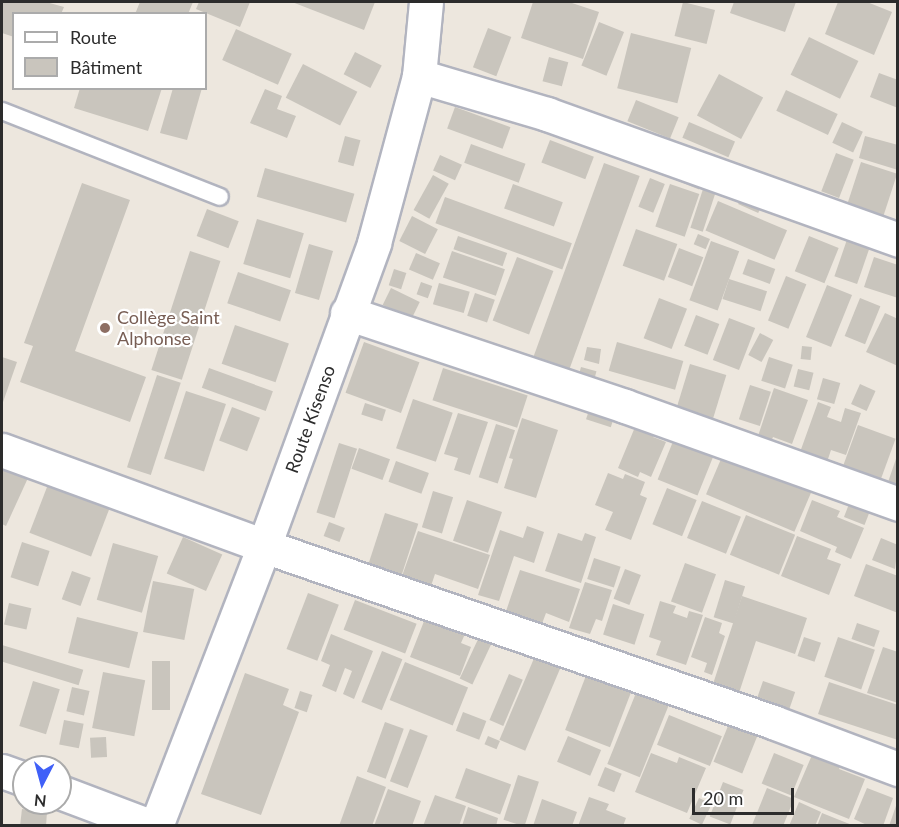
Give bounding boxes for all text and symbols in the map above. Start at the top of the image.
legend [12,12,207,90]
text: Route [70,26,117,48]
text: Bâtiment [70,56,142,78]
place label: Collège Saint Alphonse [117,307,220,350]
marker: Collège Saint Alphonse [98,321,112,335]
street label: Route Kisenso [281,362,339,476]
north arrow [12,755,72,815]
scale bar [695,776,797,814]
text: 20 m [703,787,743,809]
text: N [33,791,47,812]

